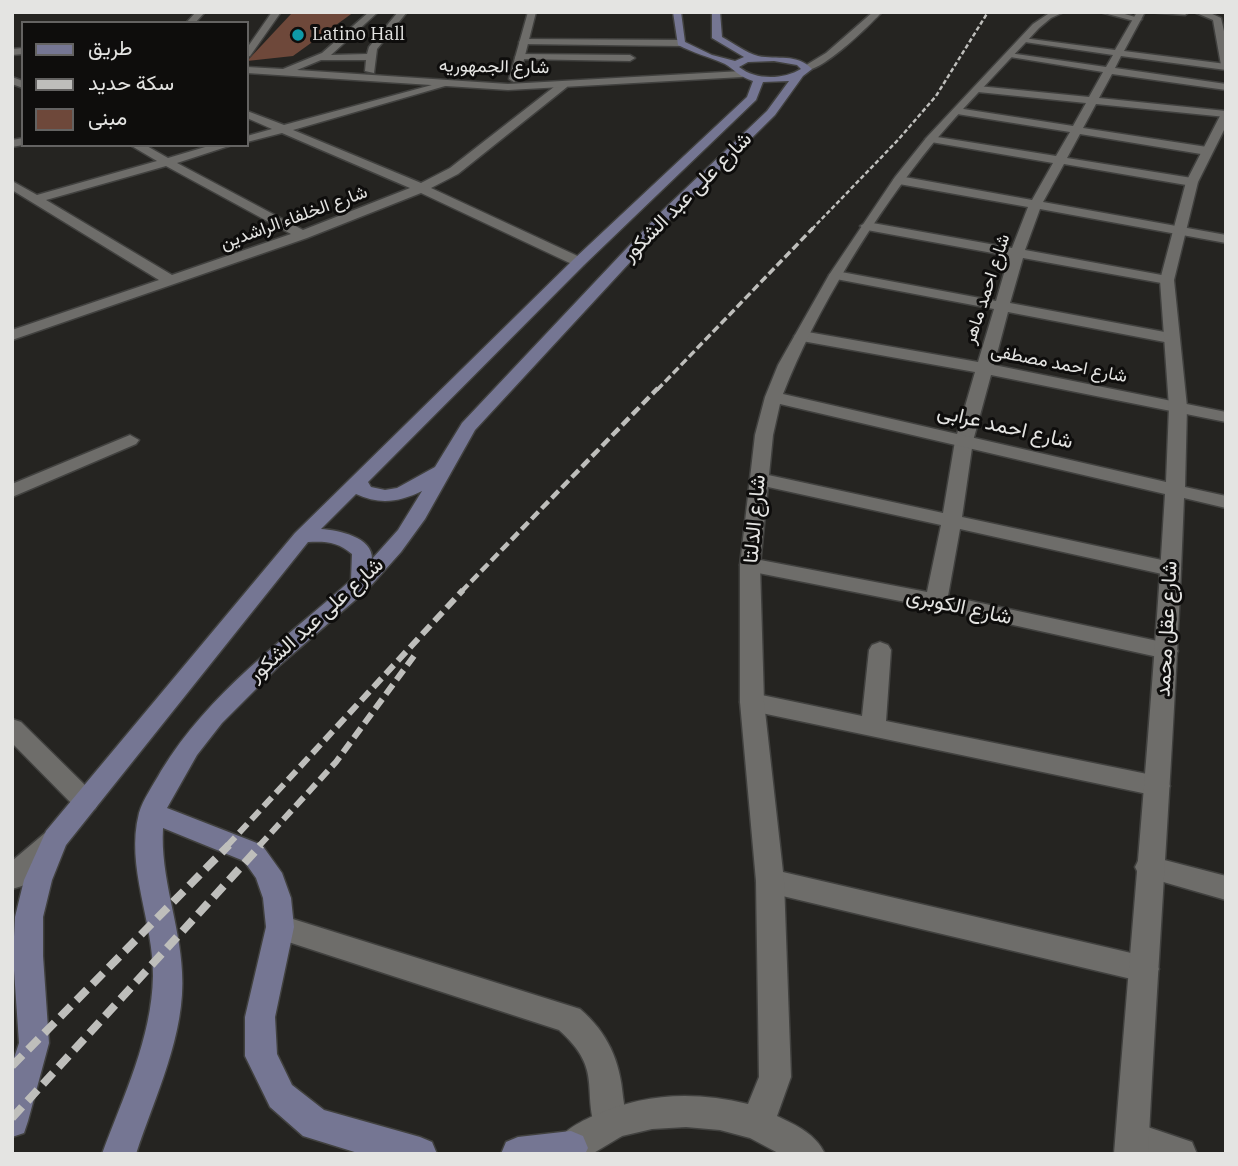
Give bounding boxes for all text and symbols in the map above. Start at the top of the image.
legend [21,21,248,147]
place label: Latino Hall [312,24,405,46]
marker: Latino Hall [290,27,306,43]
text: طريق [88,33,133,61]
street label: شارع الجمهوريه [439,55,549,79]
text: سكة حديد [88,68,174,96]
text: مبنى [88,103,127,131]
street label: شارع على عبد الشكور [617,127,757,267]
street label: شارع الخلفاء الراشدين [217,181,371,255]
street label: شارع احمد ماهر [959,231,1015,347]
street label: شارع احمد مصطفى [989,340,1129,388]
street label: شارع احمد عرابى [935,399,1075,455]
street label: شارع الدلتا [739,474,771,564]
street label: شارع على عبد الشكور [243,553,389,687]
street label: شارع عقل محمد [1151,560,1183,698]
street label: شارع الكوبرى [904,584,1014,630]

